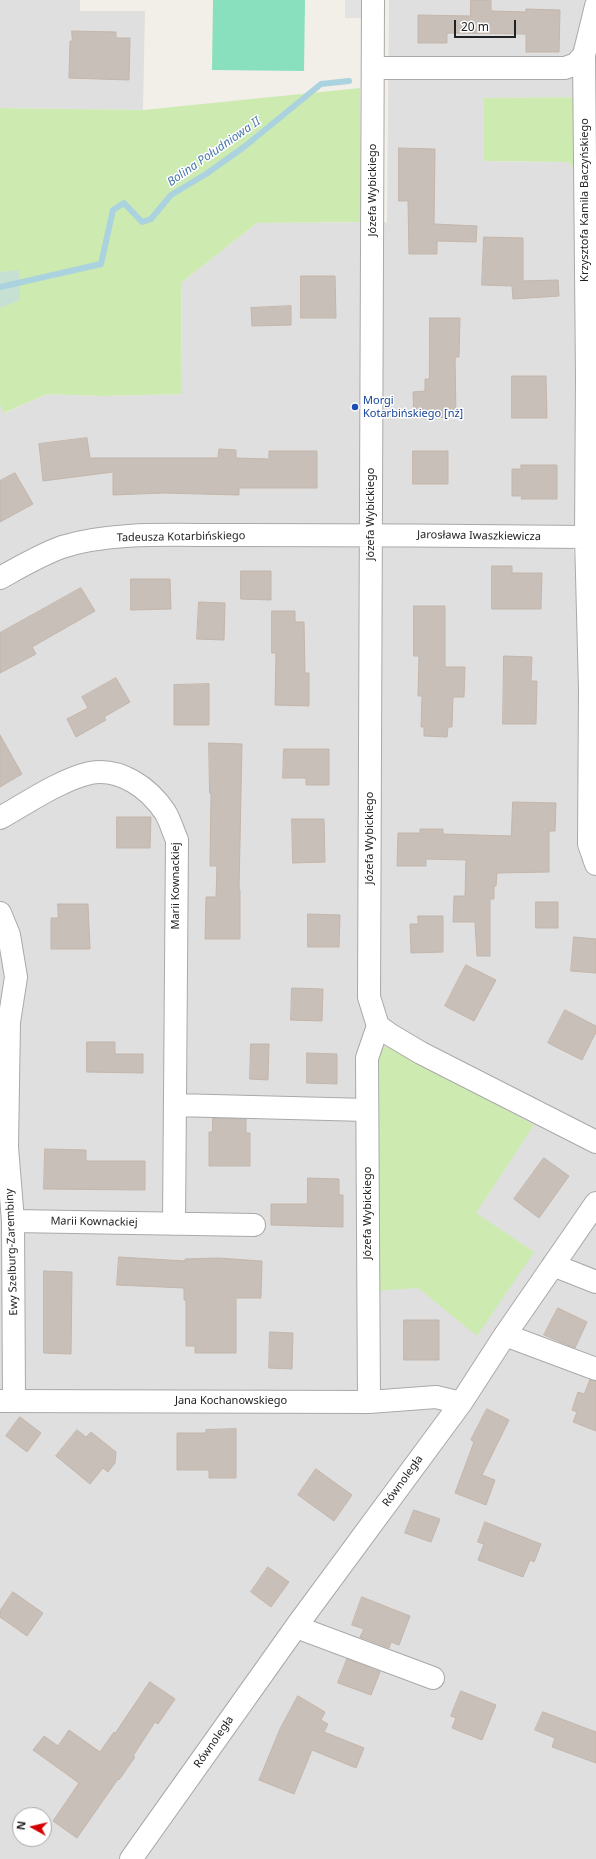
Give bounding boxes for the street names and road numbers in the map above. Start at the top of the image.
street label: Krzysztofa Kamila Baczyńskiego [578,118,592,282]
street label: Józefa Wybickiego [366,144,380,236]
street label: Józefa Wybickiego [364,468,378,560]
street label: Jarosława Iwaszkiewicza [417,528,541,544]
street label: Tadeusza Kotarbińskiego [116,529,246,545]
street label: Józefa Wybickiego [363,792,377,884]
street label: Marii Kownackiej [169,842,183,930]
street label: Józefa Wybickiego [361,1167,375,1259]
street label: Ewy Szelburg-Zarembiny [3,1188,21,1316]
street label: Marii Kownackiej [50,1215,138,1229]
street label: Jana Kochanowskiego [175,1394,287,1408]
street label: Równoległa [380,1453,426,1509]
street label: Równoległa [191,1714,237,1770]

